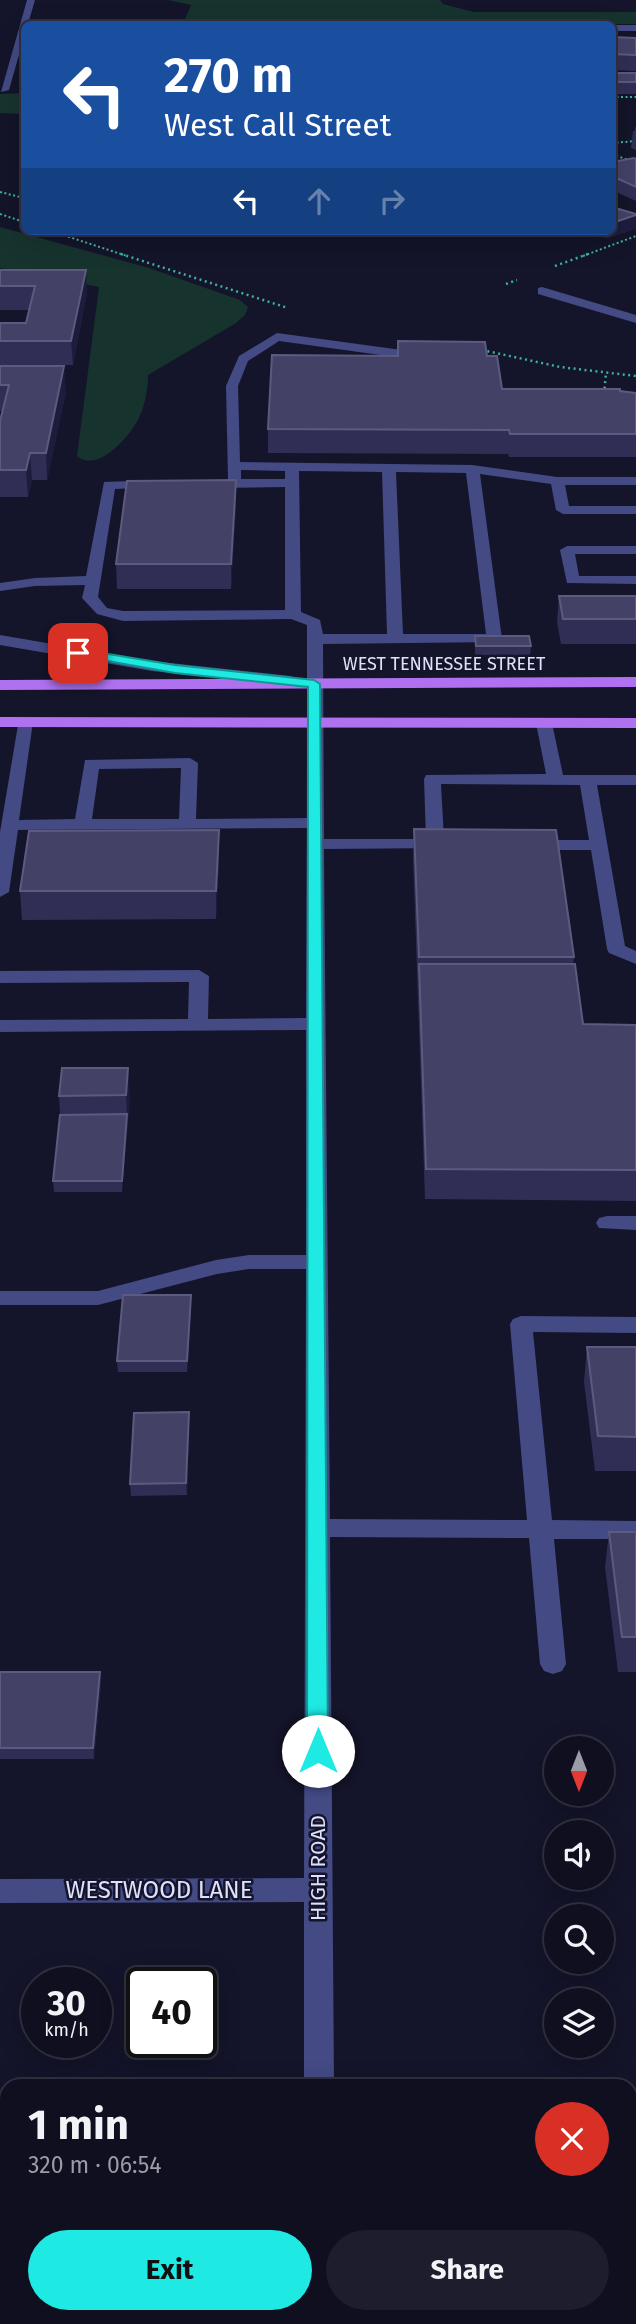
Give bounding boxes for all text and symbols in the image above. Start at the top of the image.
text: 270 m [164,46,293,105]
icon: left [49,49,140,140]
text: West Call Street [164,106,391,144]
icon: left [227,182,265,220]
icon: ahead [300,182,338,220]
icon: right [373,182,411,220]
pin [48,623,108,683]
icon: arrive [59,634,97,672]
street label: WEST TENNESSEE STREET [343,653,546,675]
position arrow [281,1714,355,1788]
north arrow [544,1736,614,1806]
map controls [544,1736,614,2058]
street label: HIGH ROAD [305,1815,331,1921]
button: sound [544,1820,614,1890]
street label: WESTWOOD LANE [65,1876,253,1904]
button: search [544,1904,614,1974]
speed limit sign: 40 [126,1967,217,2058]
text: 30 [47,1982,86,2024]
button: layers [544,1988,614,2058]
text: km/h [44,2019,89,2041]
text: 1 min [28,2100,129,2150]
button: close [535,2102,609,2176]
text: 320 m · 06:54 [28,2151,161,2179]
button: Exit [28,2230,312,2310]
button: Share [326,2230,609,2310]

